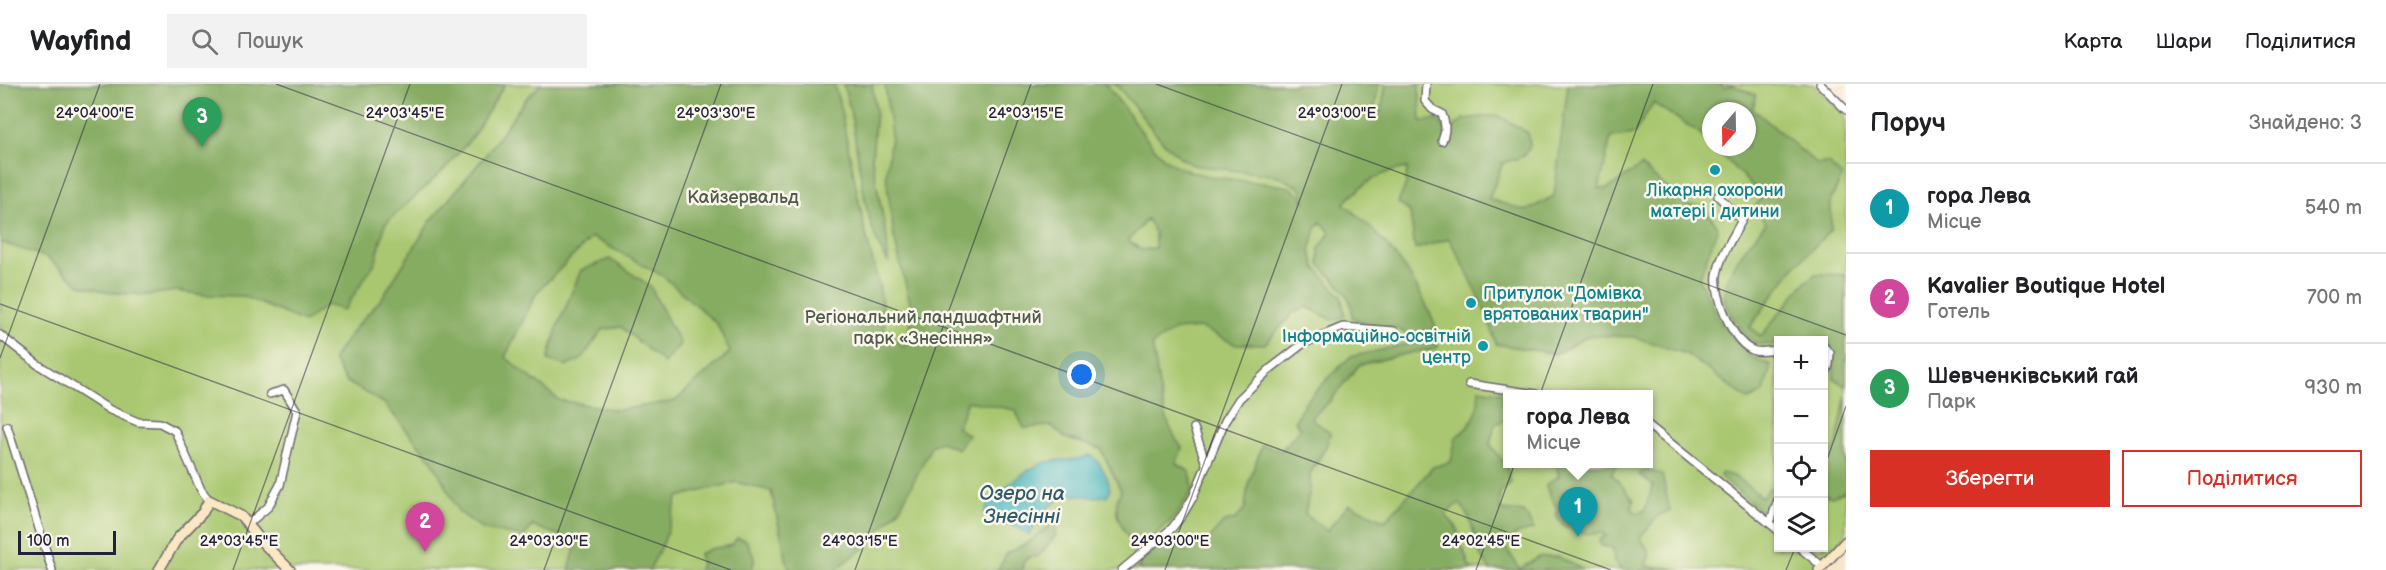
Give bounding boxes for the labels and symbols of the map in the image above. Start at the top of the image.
pin: 3 [182,98,222,147]
north arrow [1702,102,1756,156]
text: 24°04'00"E [56,104,134,123]
text: 24°03'45"E [366,104,444,123]
text: 24°03'30"E [676,104,756,123]
text: 24°03'15"E [988,104,1064,123]
text: 24°03'00"E [1298,104,1376,123]
marker: Лікарня охорони матері і дитини [1708,163,1722,177]
place label: Лікарня охорони матері і дитини [1645,180,1784,222]
park label: Кайзервальд [687,187,799,208]
place label: Притулок "Домівка врятованих тварин" [1483,283,1649,325]
marker: Притулок "Домівка врятованих тварин" [1464,296,1478,310]
park label: Регіональний ландшафтний парк «Знесіння» [804,307,1042,349]
place label: Інформаційно-освітній центр [1282,326,1471,368]
marker: Інформаційно-освітній центр [1476,339,1490,353]
your location [1067,360,1096,389]
water label: Озеро на Знесінні [979,482,1065,529]
pin: 1 [1558,488,1598,537]
pin: 2 [406,502,444,552]
scale bar [18,528,116,556]
text: 24°03'45"E [200,532,278,551]
text: 24°03'30"E [509,532,589,551]
text: 24°03'15"E [822,532,898,551]
text: 24°03'00"E [1131,532,1209,551]
text: 24°02'45"E [1442,532,1520,551]

